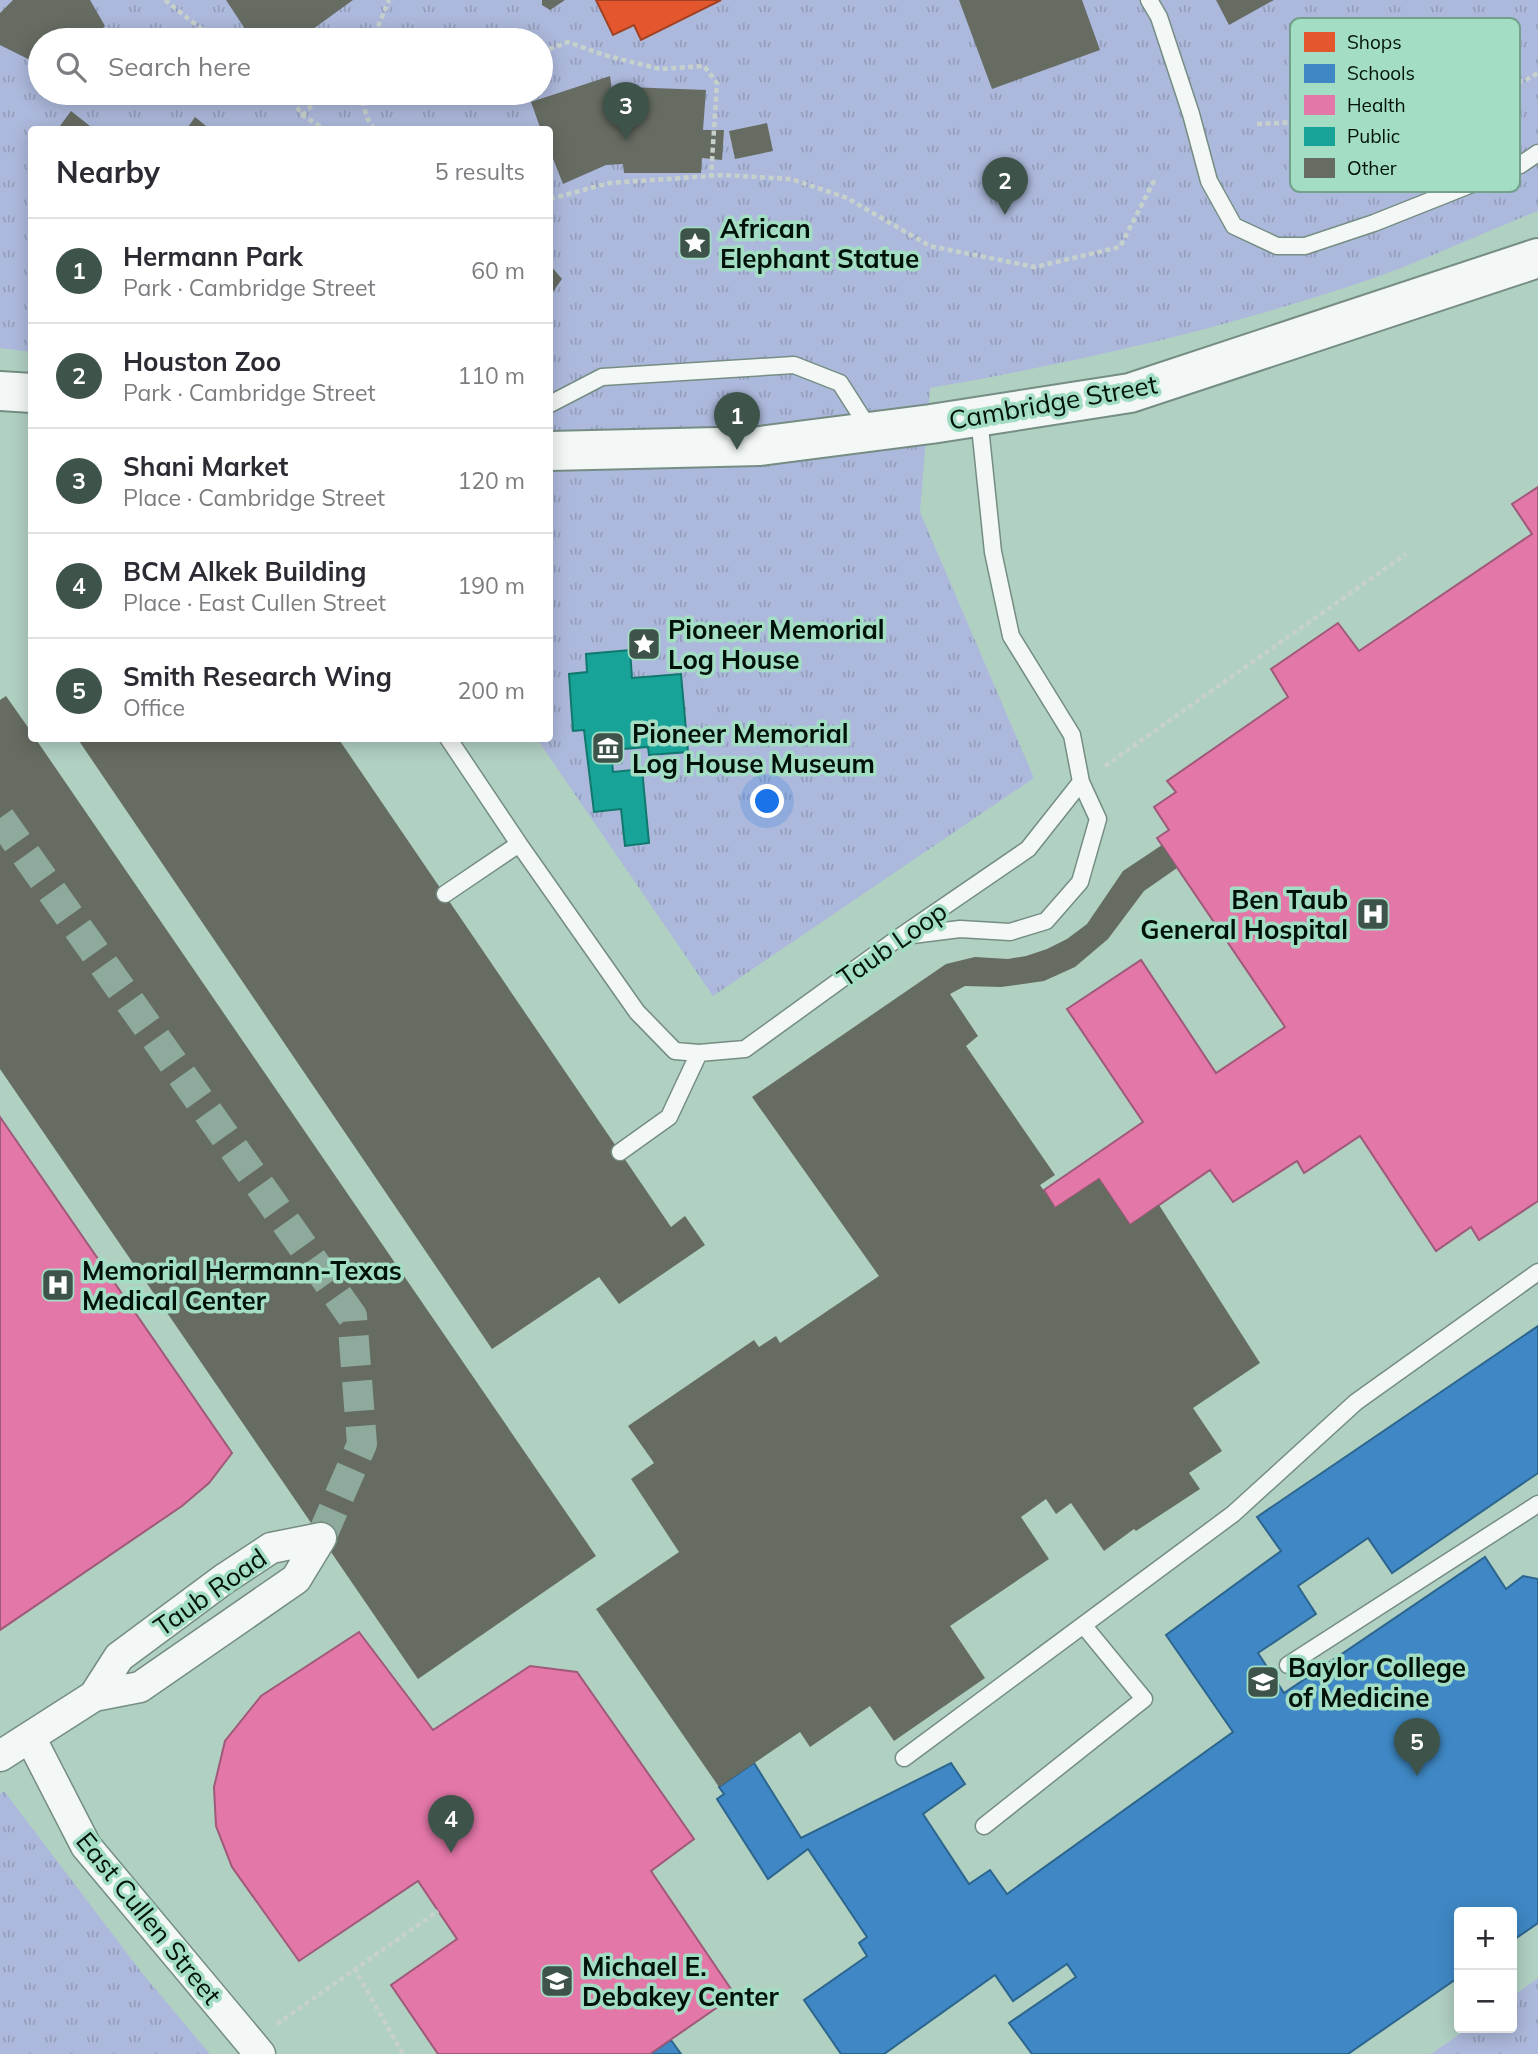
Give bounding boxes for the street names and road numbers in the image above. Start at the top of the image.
street label: Cambridge Street [946,367,1160,437]
street label: Taub Loop [831,894,953,994]
street label: Taub Road [147,1541,273,1643]
street label: East Cullen Street [69,1825,229,2011]

